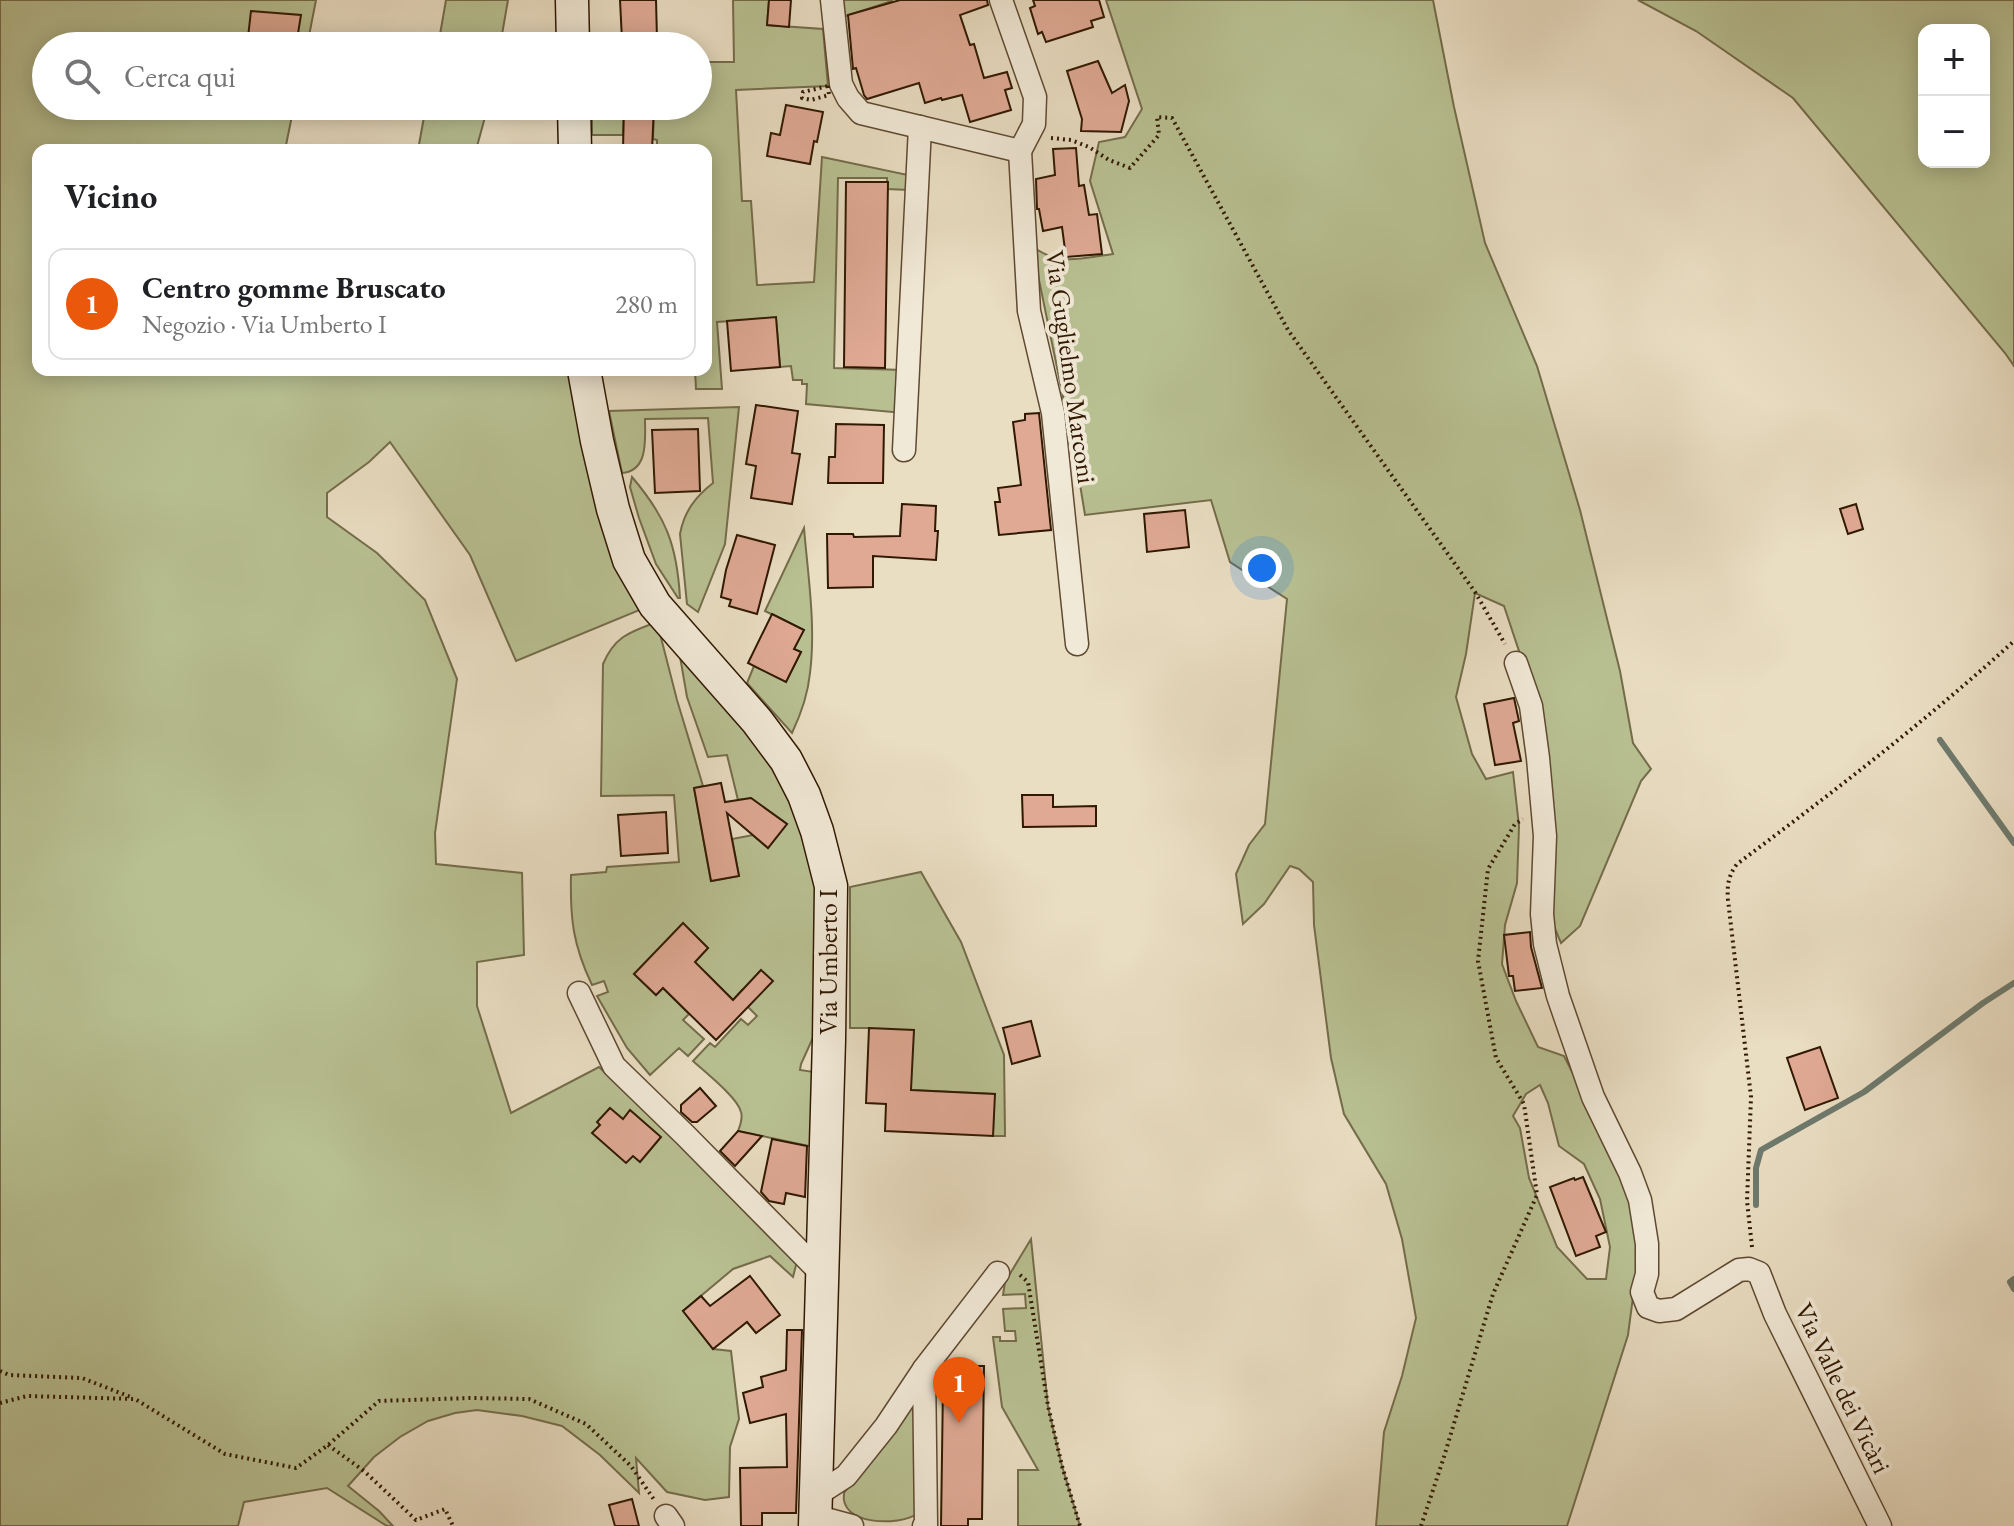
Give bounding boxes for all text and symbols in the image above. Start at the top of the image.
map controls [1918,24,1990,168]
button: + [1918,24,1990,96]
search box [32,32,712,120]
icon: search [60,54,104,98]
text: Cerca qui [124,57,236,96]
button: − [1918,96,1990,168]
text: Vicino [64,174,157,218]
street label: Via Guglielmo Marconi [1038,248,1104,486]
text: Centro gomme Bruscato [142,268,446,307]
text: 1 [85,287,99,321]
text: 280 m [615,287,678,321]
text: Negozio · Via Umberto I [142,307,387,341]
your location [1242,548,1282,588]
street label: Via Umberto I [811,889,845,1035]
street label: Via Valle dei Vicàri [1787,1297,1899,1479]
pin: 1 [933,1357,985,1423]

